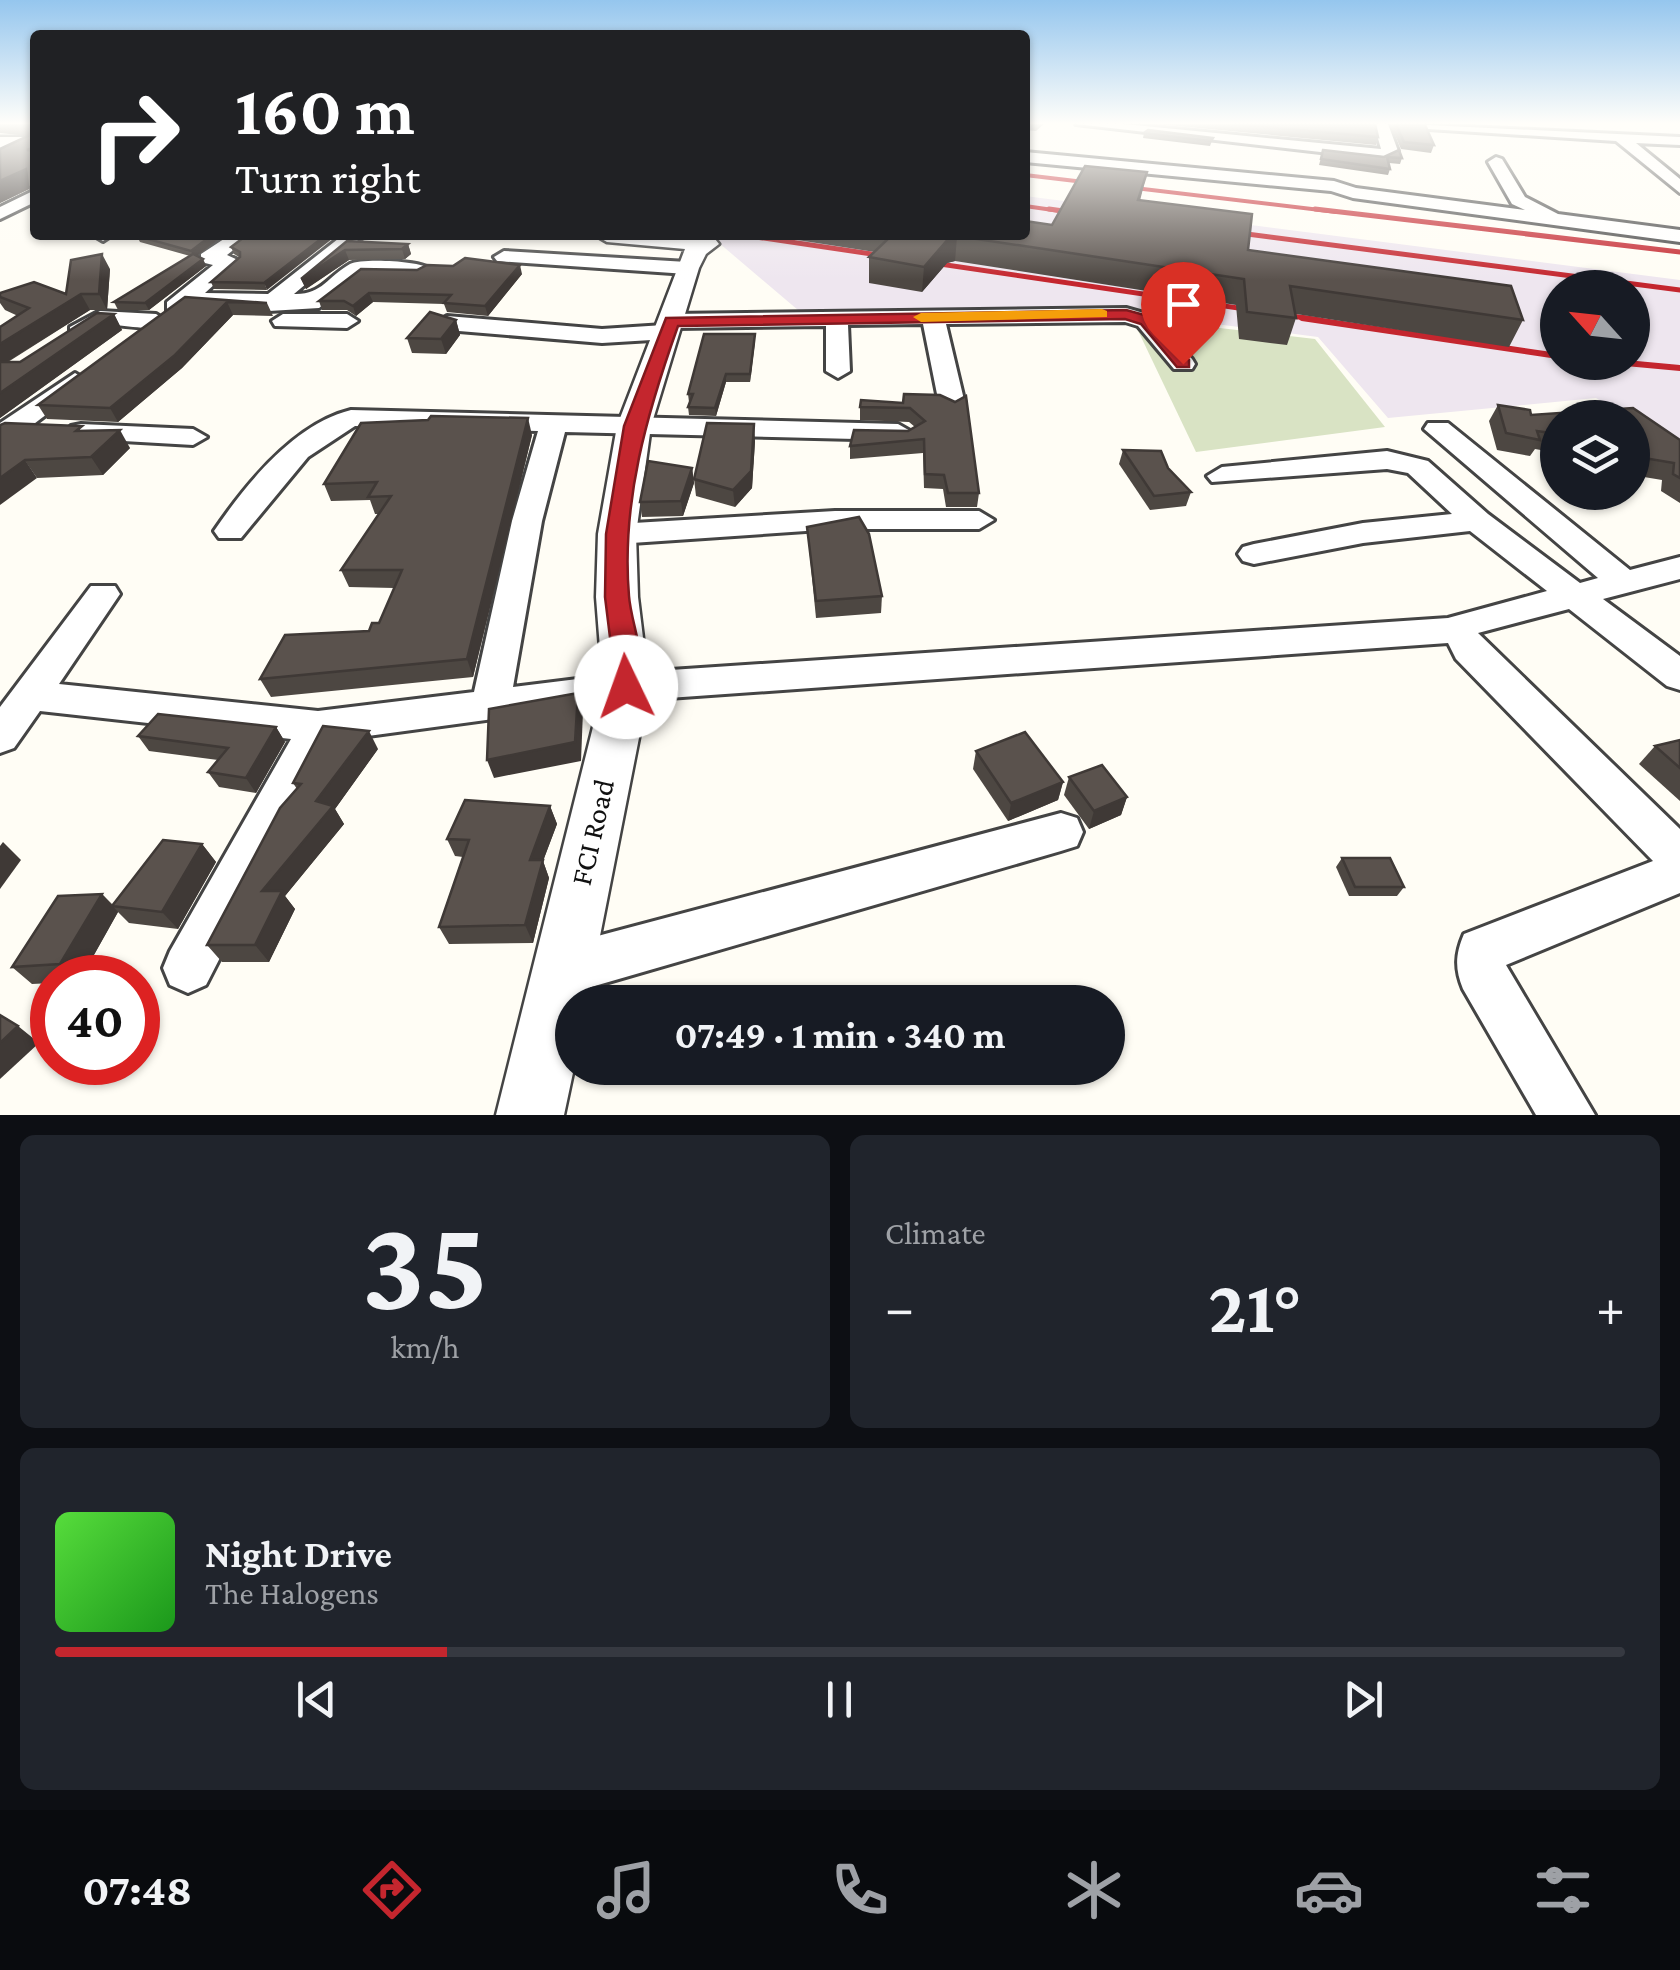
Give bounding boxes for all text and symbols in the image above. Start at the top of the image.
icon: right [70,70,200,200]
text: 160 m [235,71,415,149]
text: Turn right [235,153,420,203]
pin [1141,262,1226,365]
north arrow [1540,270,1650,380]
map controls [1540,270,1650,510]
icon: arrive [1156,277,1211,332]
button: layers [1540,400,1650,510]
position arrow [574,635,678,739]
street label: FCI Road [564,776,620,888]
speed limit sign: 40 [30,955,160,1085]
text: 07:49 · 1 min · 340 m [675,1014,1005,1056]
text: 35 [361,1191,489,1336]
text: Climate [885,1215,986,1251]
text: 21° [1208,1265,1302,1348]
text: − [885,1277,914,1338]
text: + [1596,1277,1625,1338]
text: km/h [391,1329,460,1365]
text: Night Drive [205,1533,392,1575]
text: The Halogens [205,1575,379,1611]
icon: previous [289,1672,344,1727]
icon: pause [812,1672,867,1727]
icon: next [1336,1672,1391,1727]
icon: directions [357,1855,427,1925]
icon: music [591,1855,661,1925]
icon: phone [825,1855,895,1925]
icon: climate [1059,1855,1129,1925]
icon: car [1294,1855,1364,1925]
icon: filters [1528,1855,1598,1925]
text: 07:48 [82,1865,192,1915]

